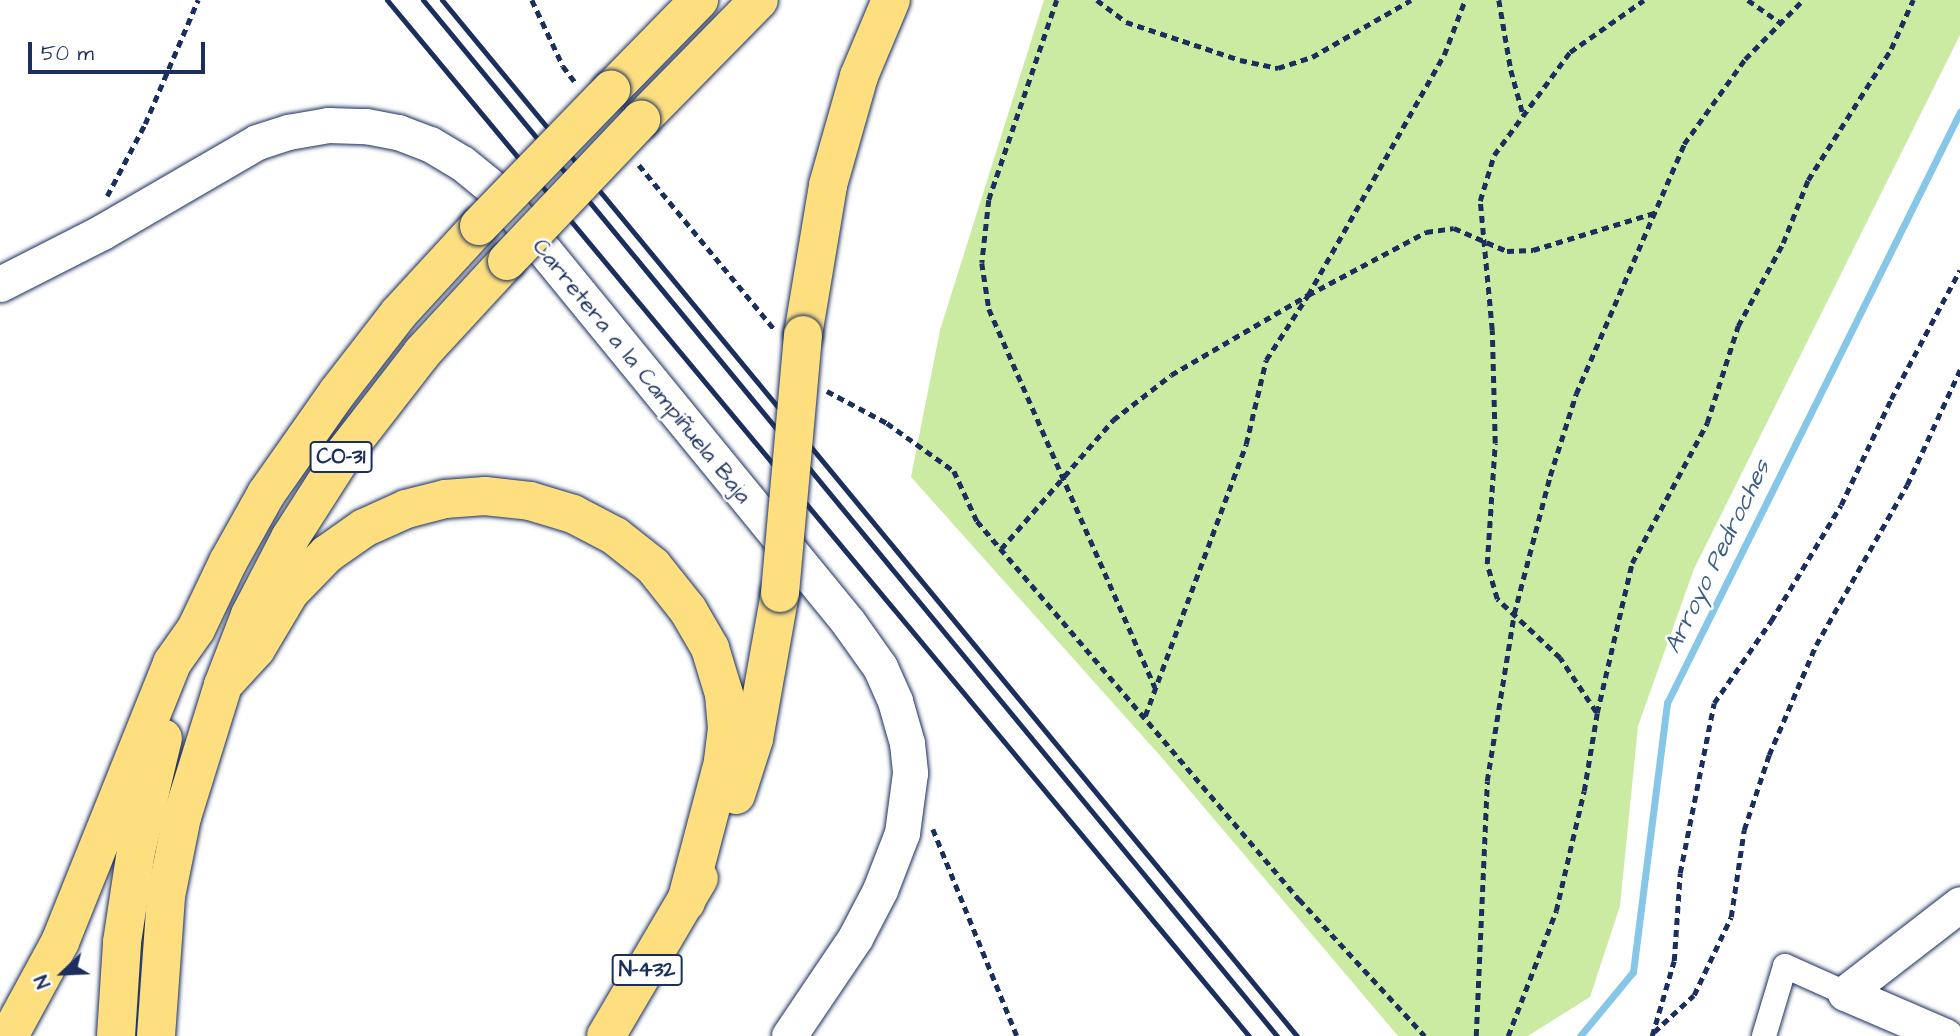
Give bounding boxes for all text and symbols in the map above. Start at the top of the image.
scale bar [32,28,208,72]
text: 50 m [41,39,94,68]
street label: Carretera a la Campiñuela Baja [527,233,757,509]
road number: CO-31 [310,440,372,475]
water label: Arroyo Pedroches [1659,456,1777,658]
north arrow [28,938,98,1008]
road number: N-432 [610,953,684,988]
text: N [28,971,58,992]

